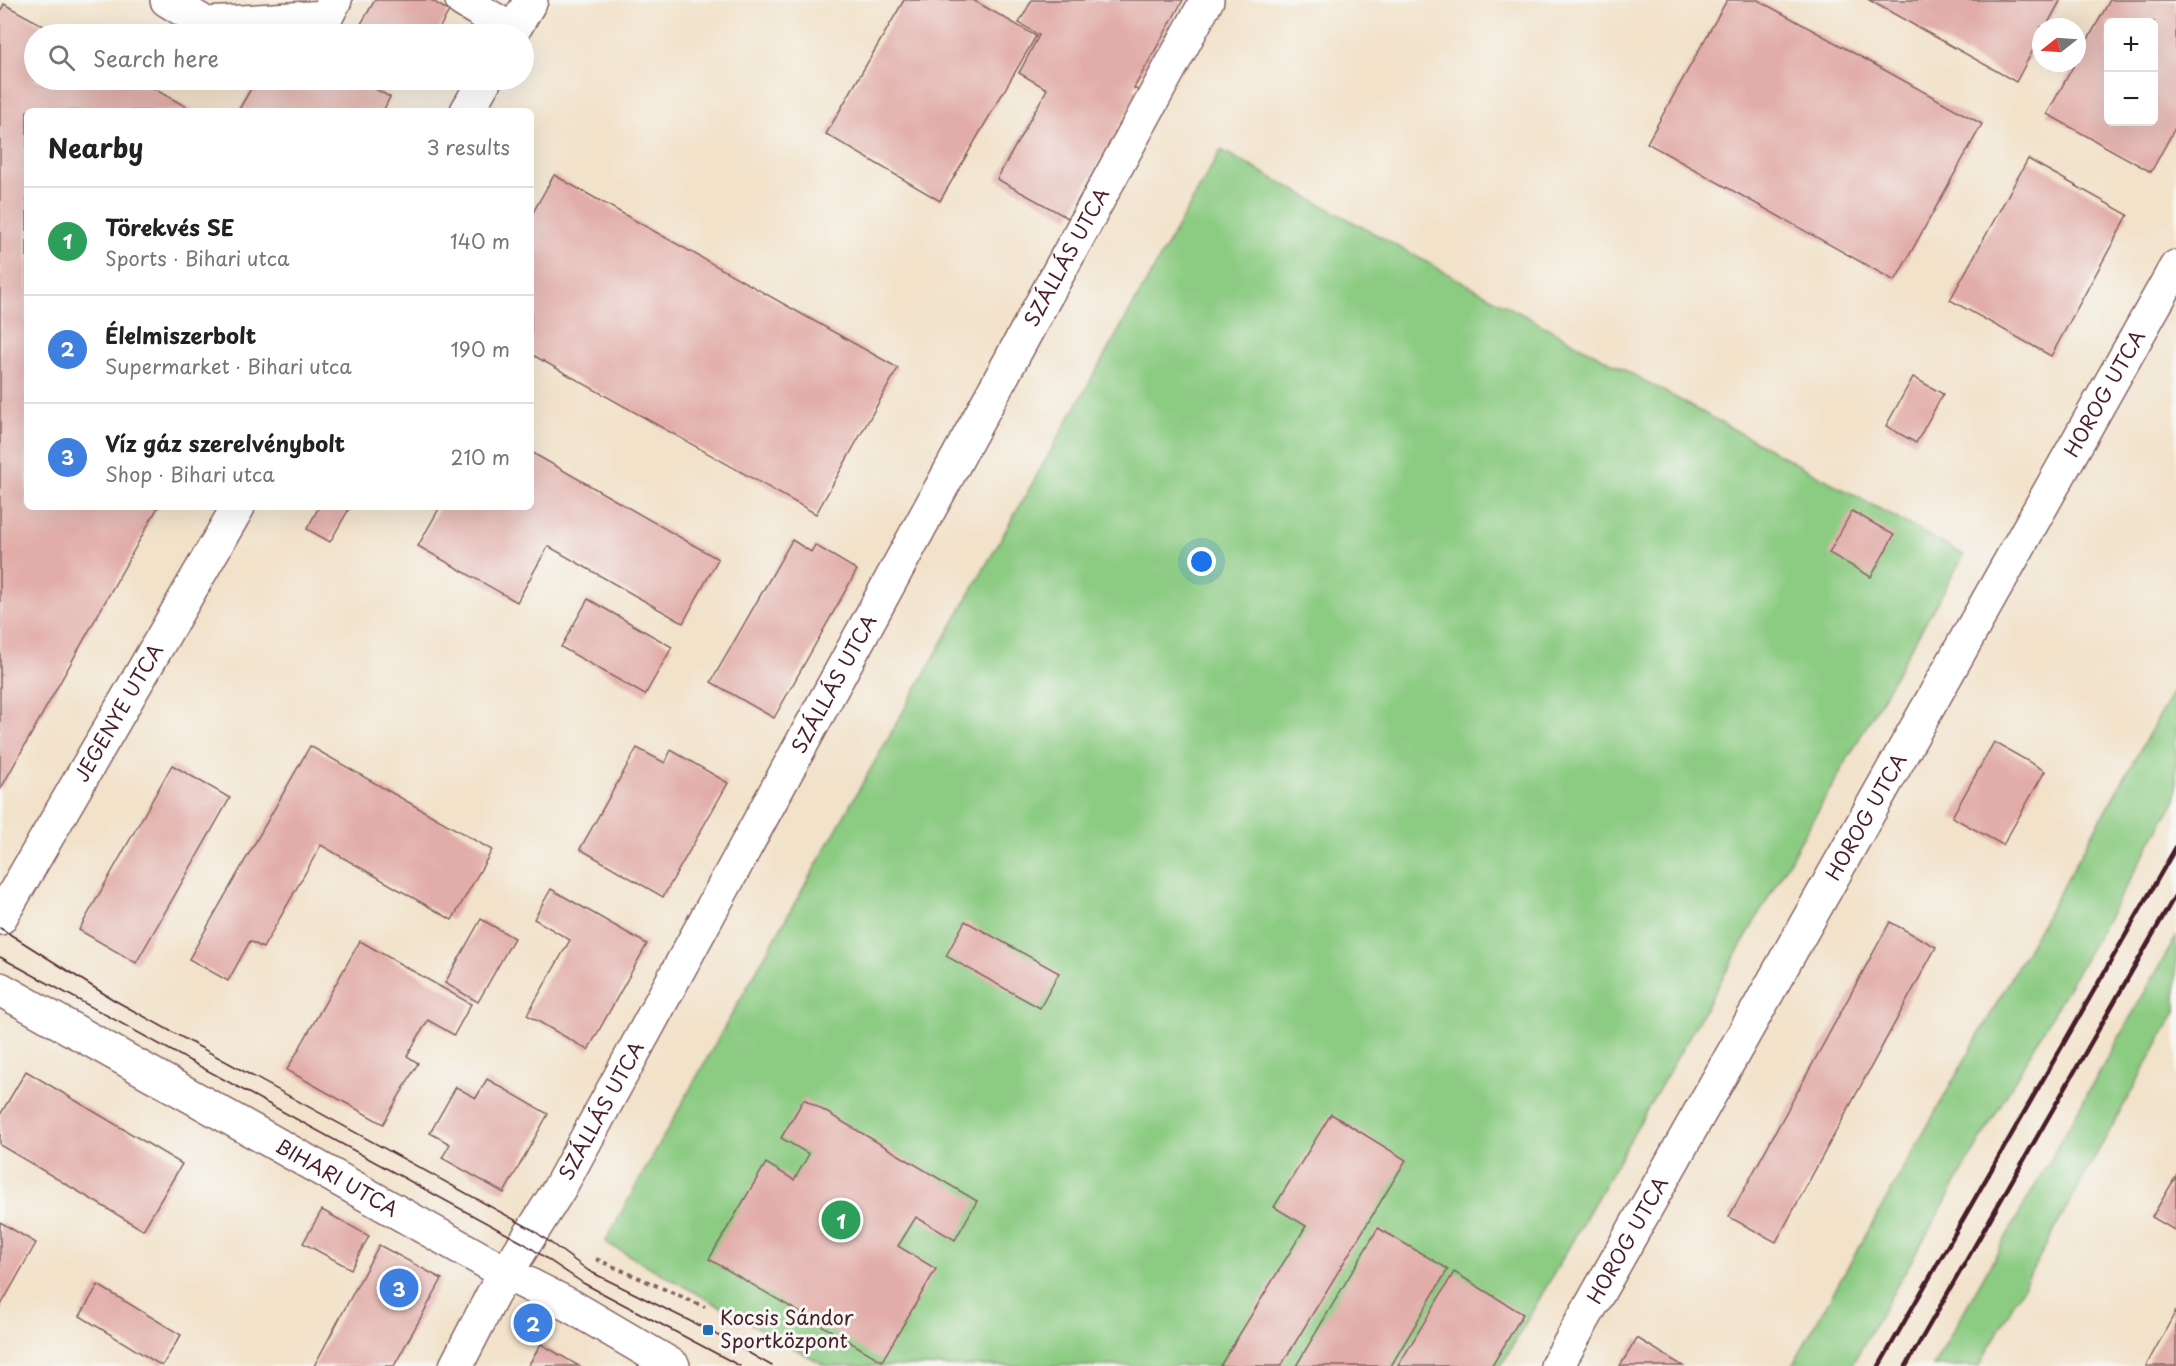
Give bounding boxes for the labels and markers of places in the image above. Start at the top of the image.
pin: 1 [822,1198,860,1242]
pin: 3 [380,1266,418,1310]
pin: 2 [514,1300,552,1346]
place label: Kocsis Sándor Sportközpont [720,1302,854,1355]
marker: Kocsis Sándor Sportközpont [701,1323,715,1337]

